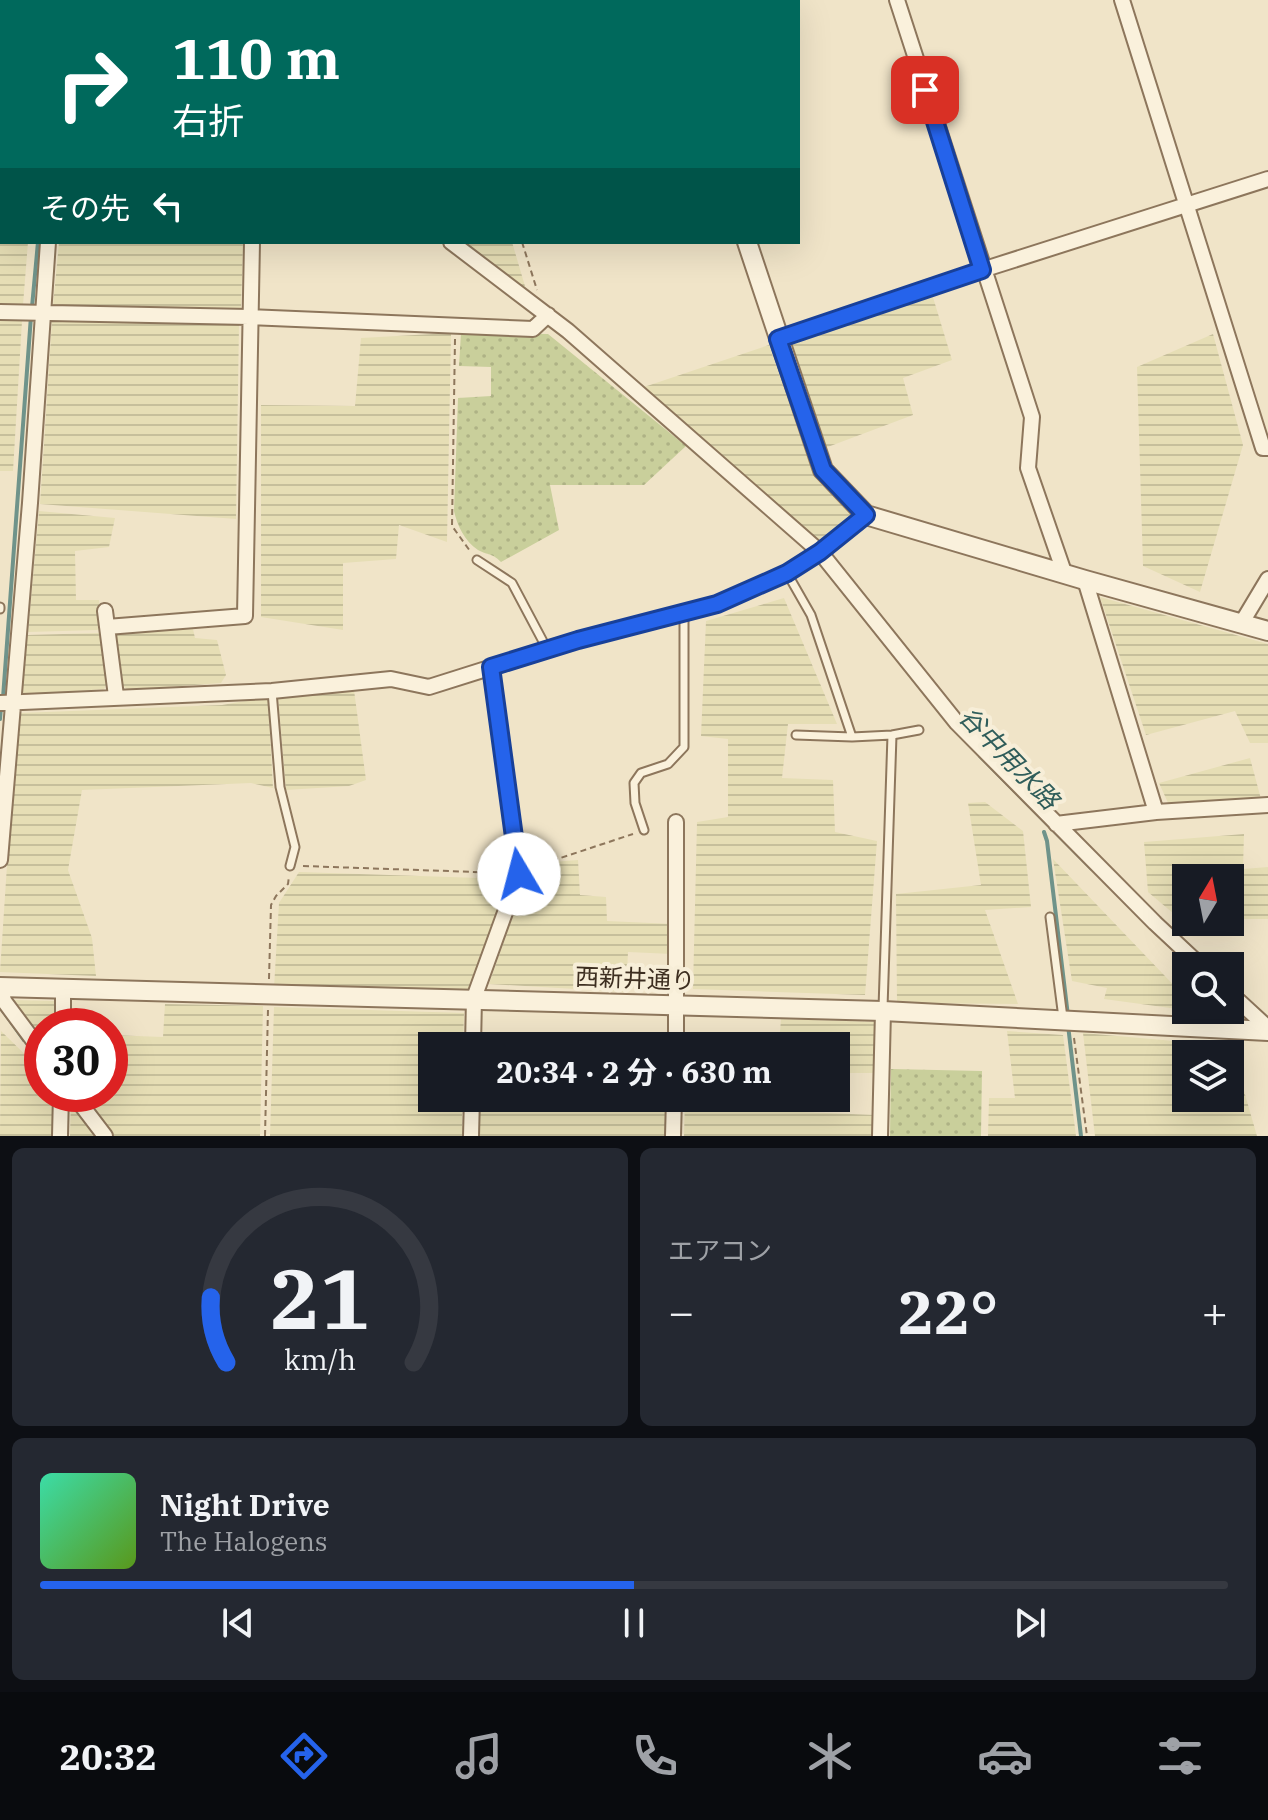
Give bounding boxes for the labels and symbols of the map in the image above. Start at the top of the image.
pin [891,56,959,124]
water label: 谷中用水路 [952,699,1068,817]
position arrow [477,832,561,916]
north arrow [1172,864,1244,936]
street label: 西新井通り [575,960,696,996]
speed limit sign: 30 [24,1008,128,1112]

